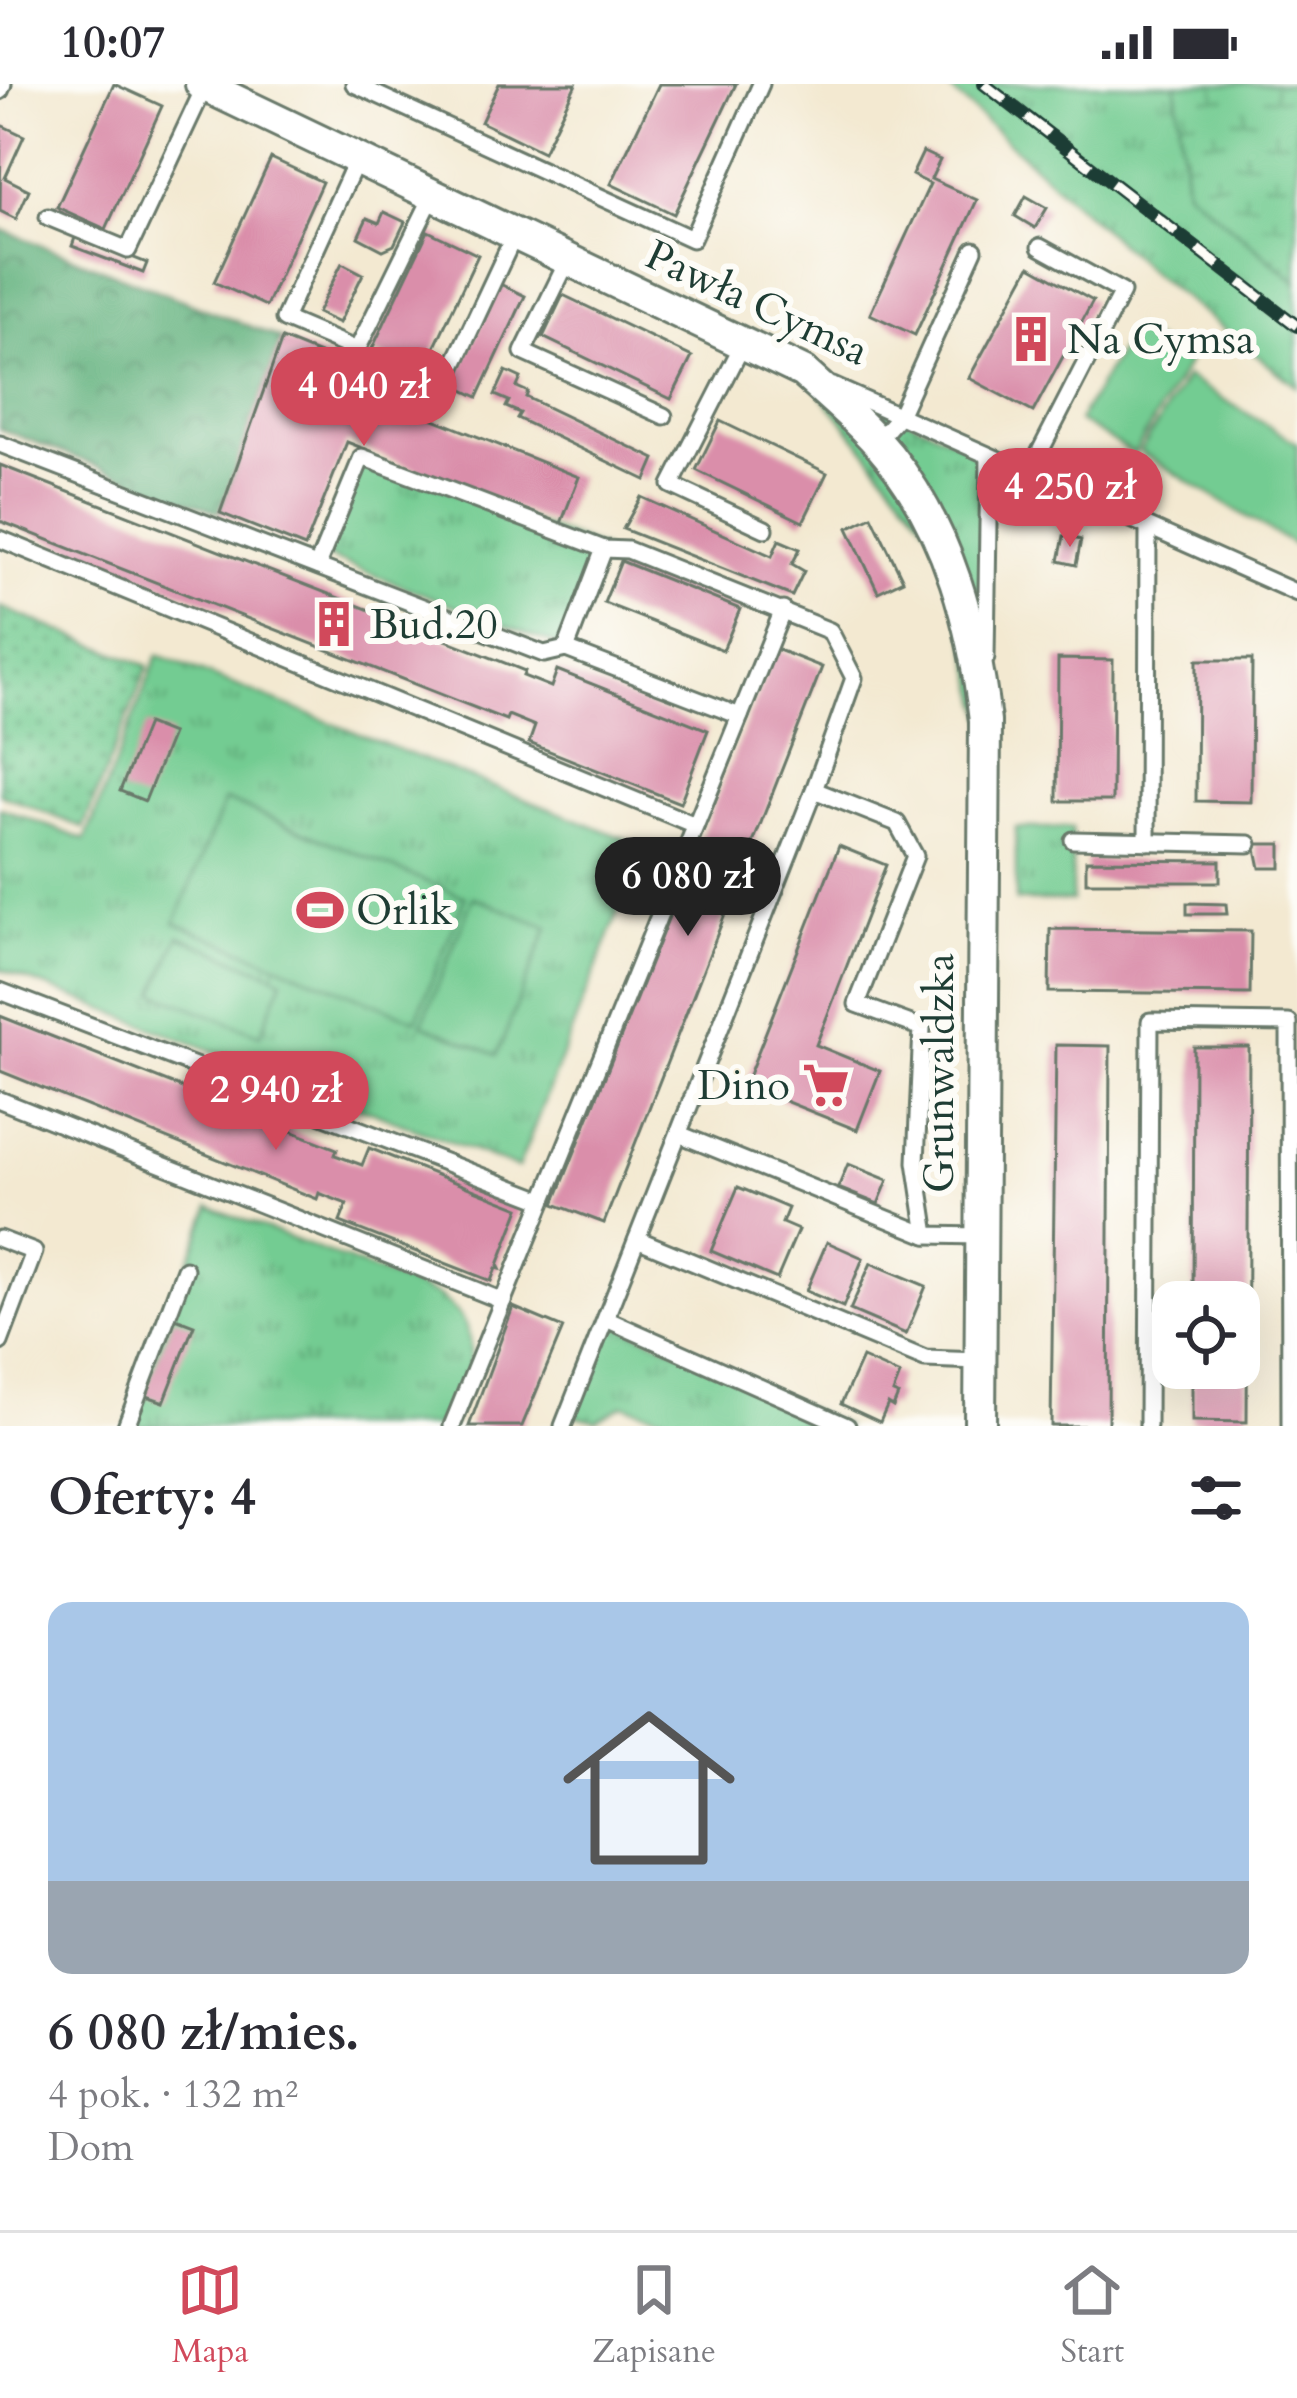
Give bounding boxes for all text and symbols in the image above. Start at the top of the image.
text: 10:07 [60,12,165,73]
street label: Pawła Cymsa [636,227,878,379]
place label: Na Cymsa [1067,311,1254,368]
building icon: Na Cymsa [1006,314,1056,364]
pin: 4 040 zł [240,347,488,449]
text: 4 040 zł [298,359,430,412]
pin: 4 250 zł [946,448,1194,550]
text: 4 250 zł [1004,460,1136,513]
place label: Bud.20 [370,596,498,653]
building icon: Bud.20 [309,599,359,649]
pin: 6 080 zł [564,837,812,939]
text: 6 080 zł [622,849,754,902]
place label: Orlik [356,882,453,939]
sports icon: Orlik [295,885,345,935]
street label: Grunwaldzka [911,953,968,1193]
pin: 2 940 zł [152,1051,400,1153]
place label: Dino [697,1057,790,1114]
supermarket icon: Dino [801,1060,851,1110]
text: 2 940 zł [210,1063,342,1116]
map controls [1152,1281,1260,1389]
button: locate [1152,1281,1260,1389]
text: Oferty: 4 [48,1463,256,1533]
icon: filters [1183,1465,1249,1531]
icon: home [541,1680,757,1896]
text: 6 080 zł/mies. [48,1998,359,2068]
text: 4 pok. · 132 m² [48,2068,298,2121]
text: Dom [48,2121,134,2174]
tab: Mapa [172,2257,249,2374]
tab: Zapisane [592,2257,716,2374]
tab: Start [1059,2257,1125,2374]

